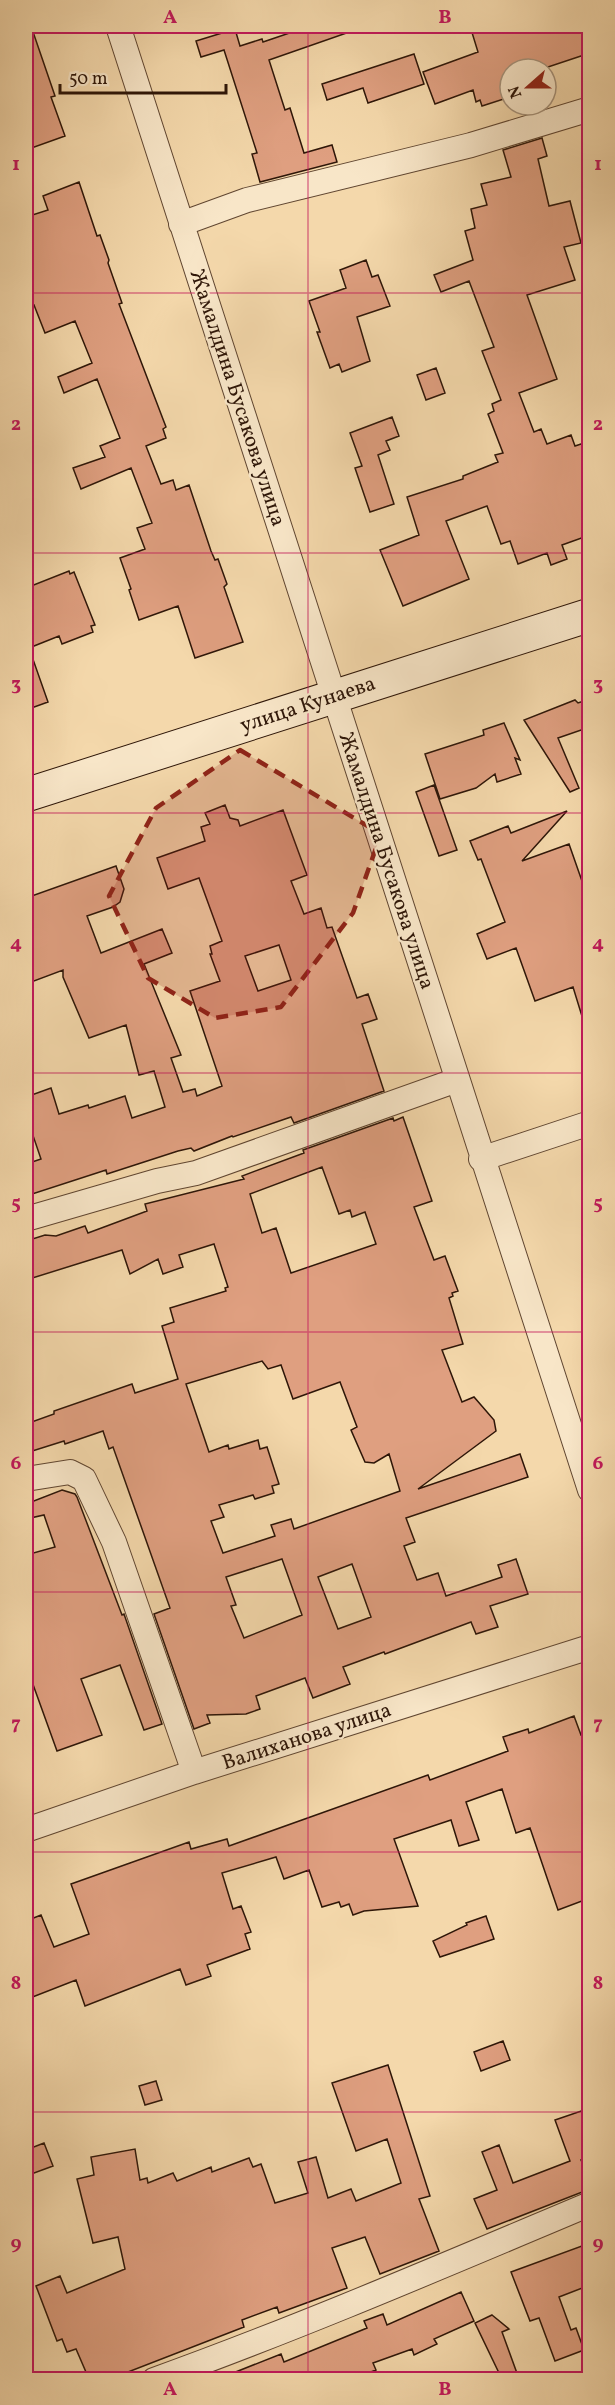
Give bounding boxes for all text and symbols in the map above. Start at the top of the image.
text: A [163,4,177,32]
text: B [438,4,452,32]
scale bar [60,57,226,95]
north arrow [498,57,558,117]
text: 50 m [69,67,108,92]
text: N [503,82,528,101]
text: 1 [12,151,20,179]
text: 1 [594,151,602,179]
street label: Жамалдина Бусакова улица [182,266,292,530]
text: 2 [11,411,21,439]
text: 2 [593,411,603,439]
street label: улица Кунаева [236,669,380,741]
text: 3 [11,671,21,699]
text: 3 [593,671,603,699]
street label: Жамалдина Бусакова улица [331,729,441,993]
text: 4 [10,930,22,958]
text: 4 [592,930,604,958]
text: 5 [11,1190,21,1218]
text: 5 [593,1190,603,1218]
text: 6 [11,1450,22,1478]
text: 6 [593,1450,604,1478]
street label: Валиханова улица [219,1696,395,1778]
text: 7 [11,1710,21,1738]
text: 7 [593,1710,603,1738]
text: 8 [11,1970,21,1998]
text: 8 [593,1970,603,1998]
text: 9 [10,2230,22,2258]
text: 9 [592,2230,604,2258]
text: A [163,2376,177,2404]
text: B [438,2376,452,2404]

